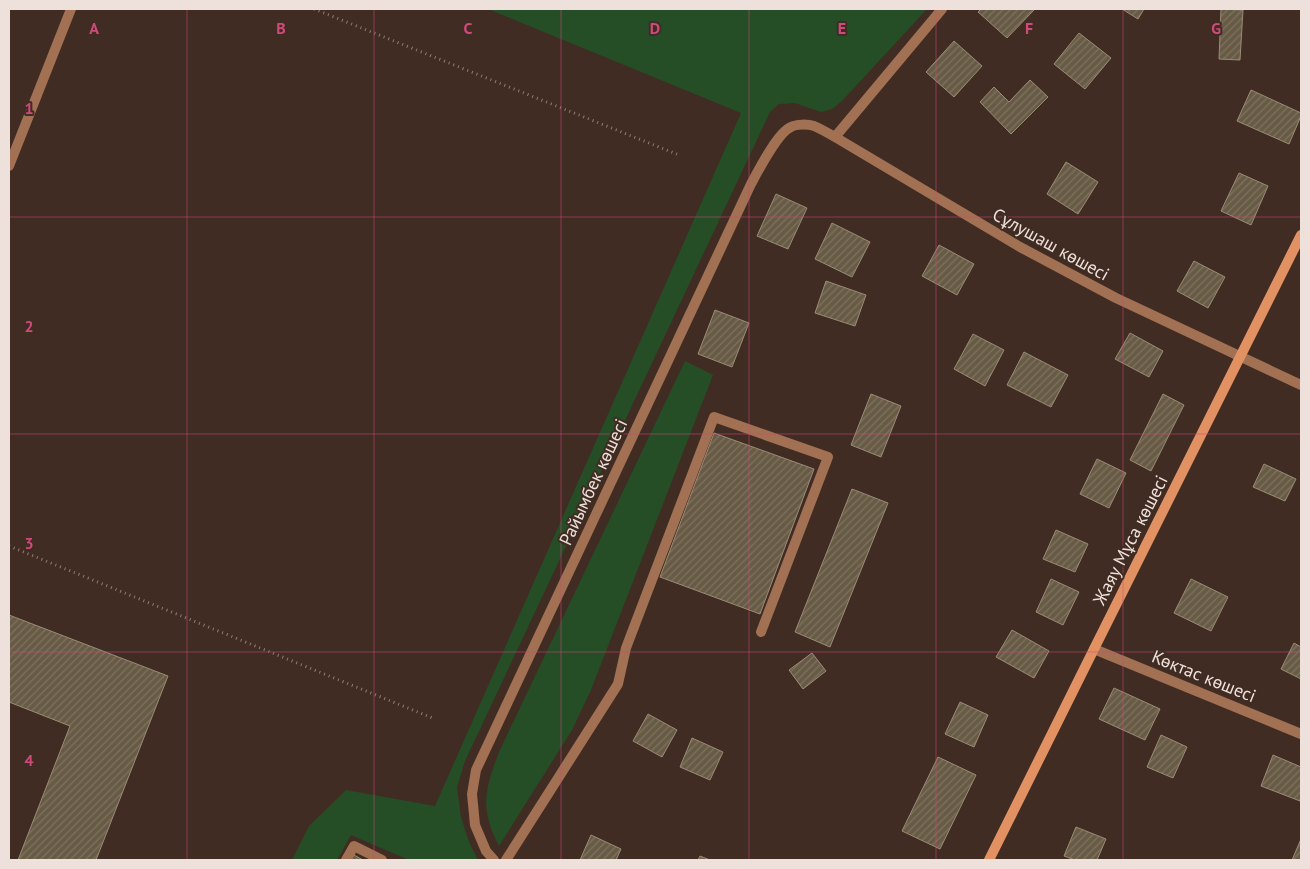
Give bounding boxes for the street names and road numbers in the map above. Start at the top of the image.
street label: Сұлушаш көшесі [989,202,1113,286]
street label: Райымбек көшесі [554,415,632,549]
street label: Жаяу Мұса көшесі [1087,471,1173,610]
street label: Көктас көшесі [1149,645,1259,707]

